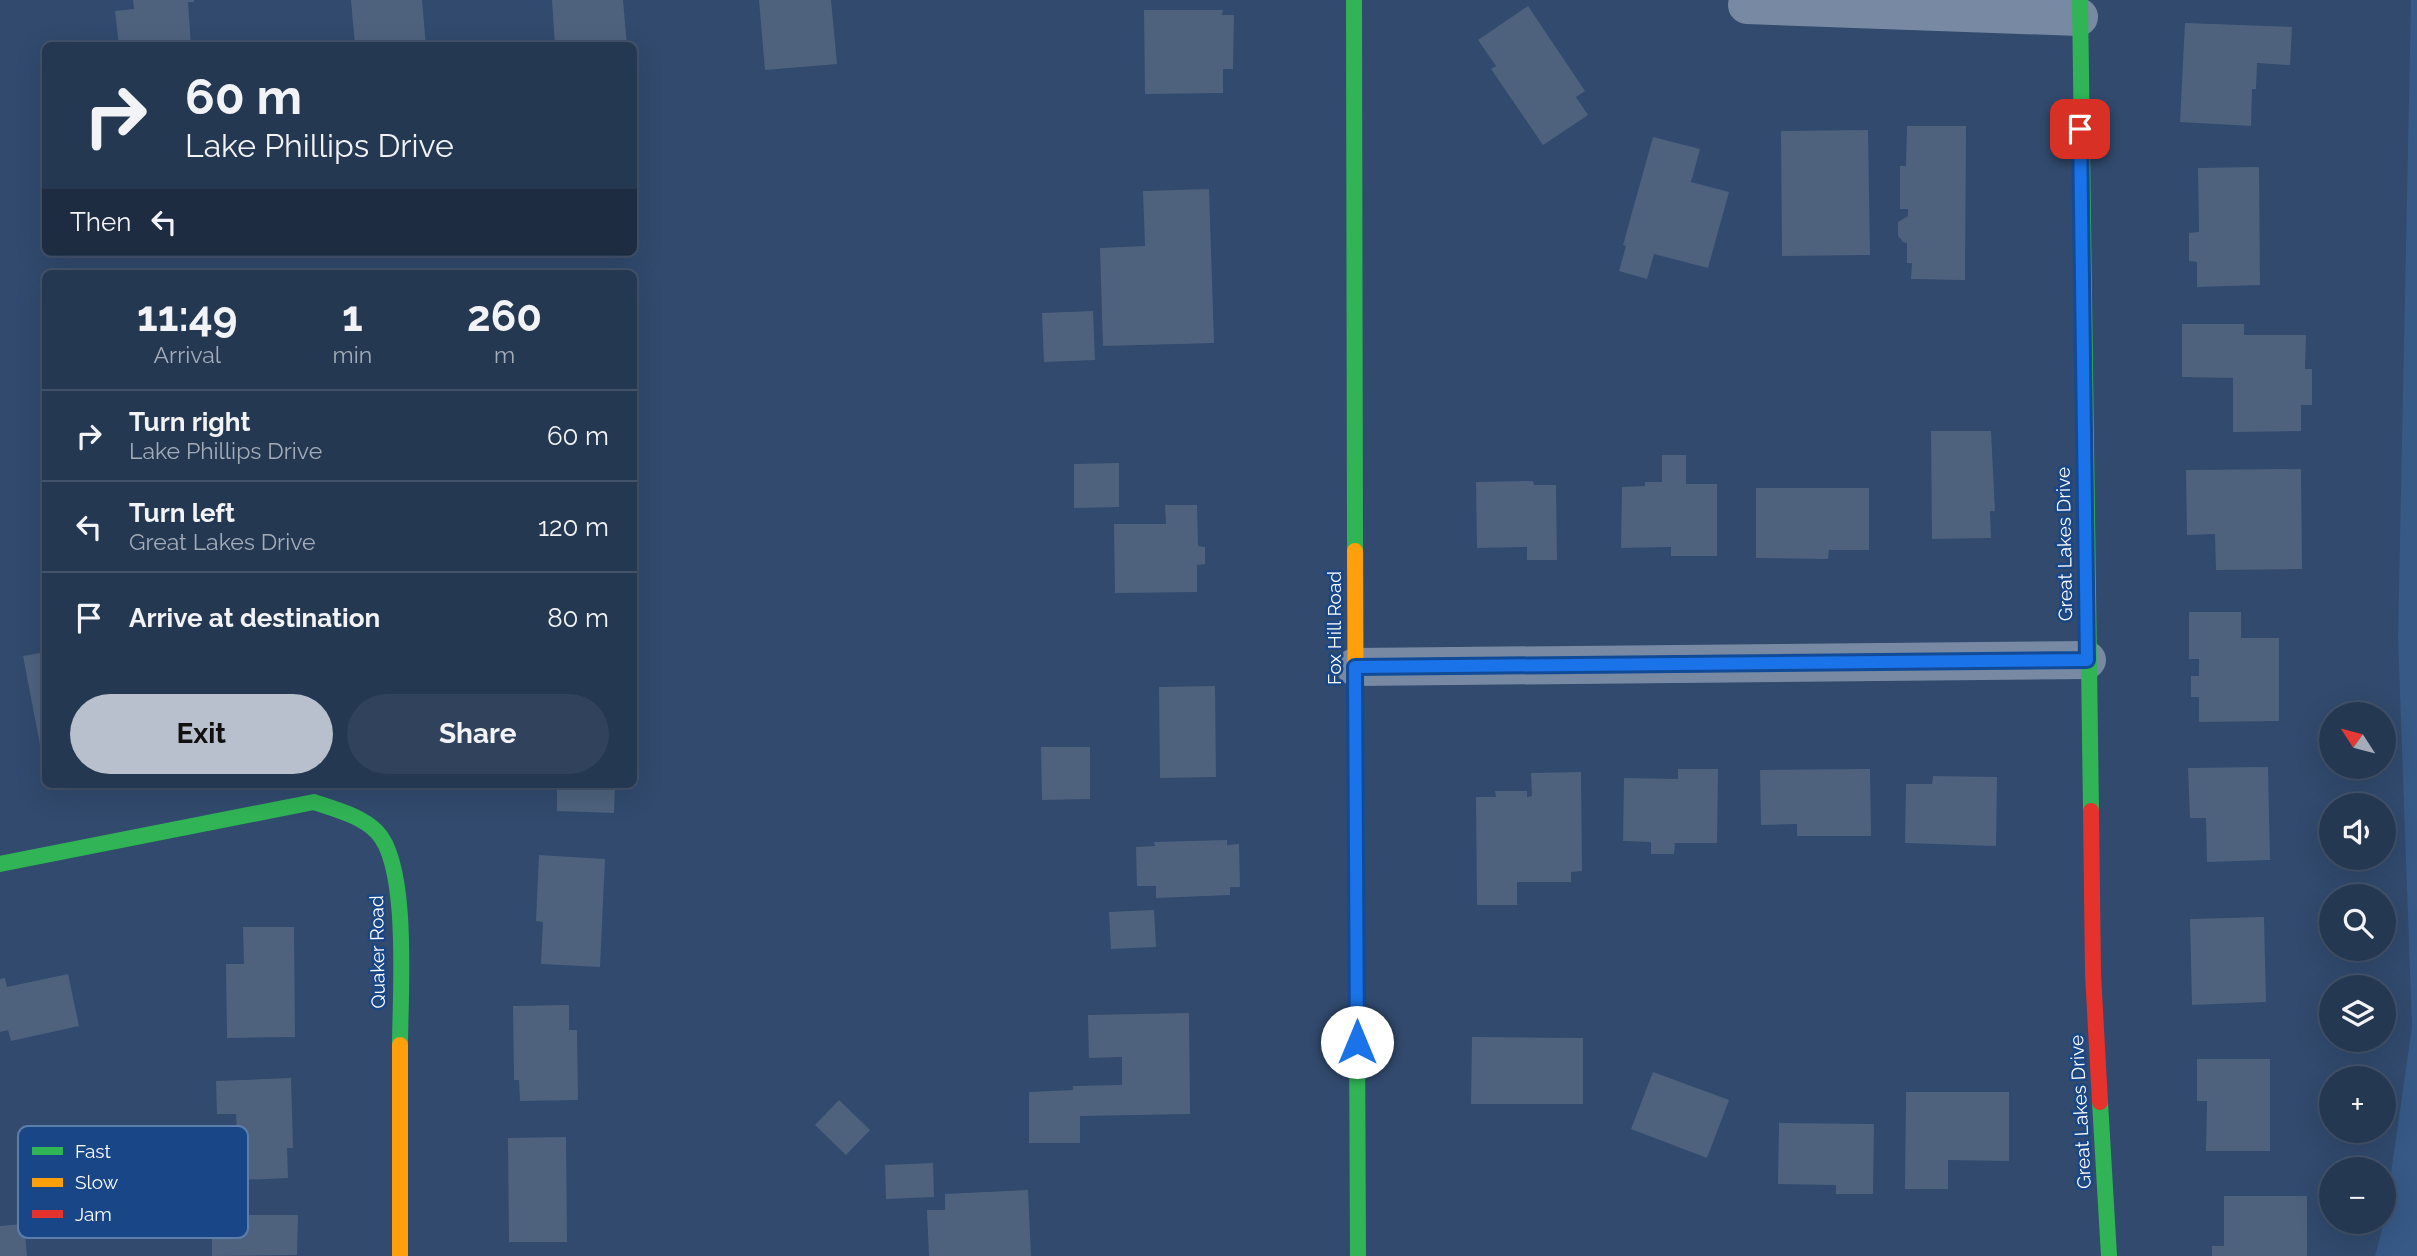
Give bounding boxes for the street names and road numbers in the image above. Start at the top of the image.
street label: Great Lakes Drive [2052,467,2076,621]
street label: Fox Hill Road [1323,571,1345,685]
street label: Quaker Road [365,895,389,1009]
street label: Great Lakes Drive [2065,1034,2095,1190]

